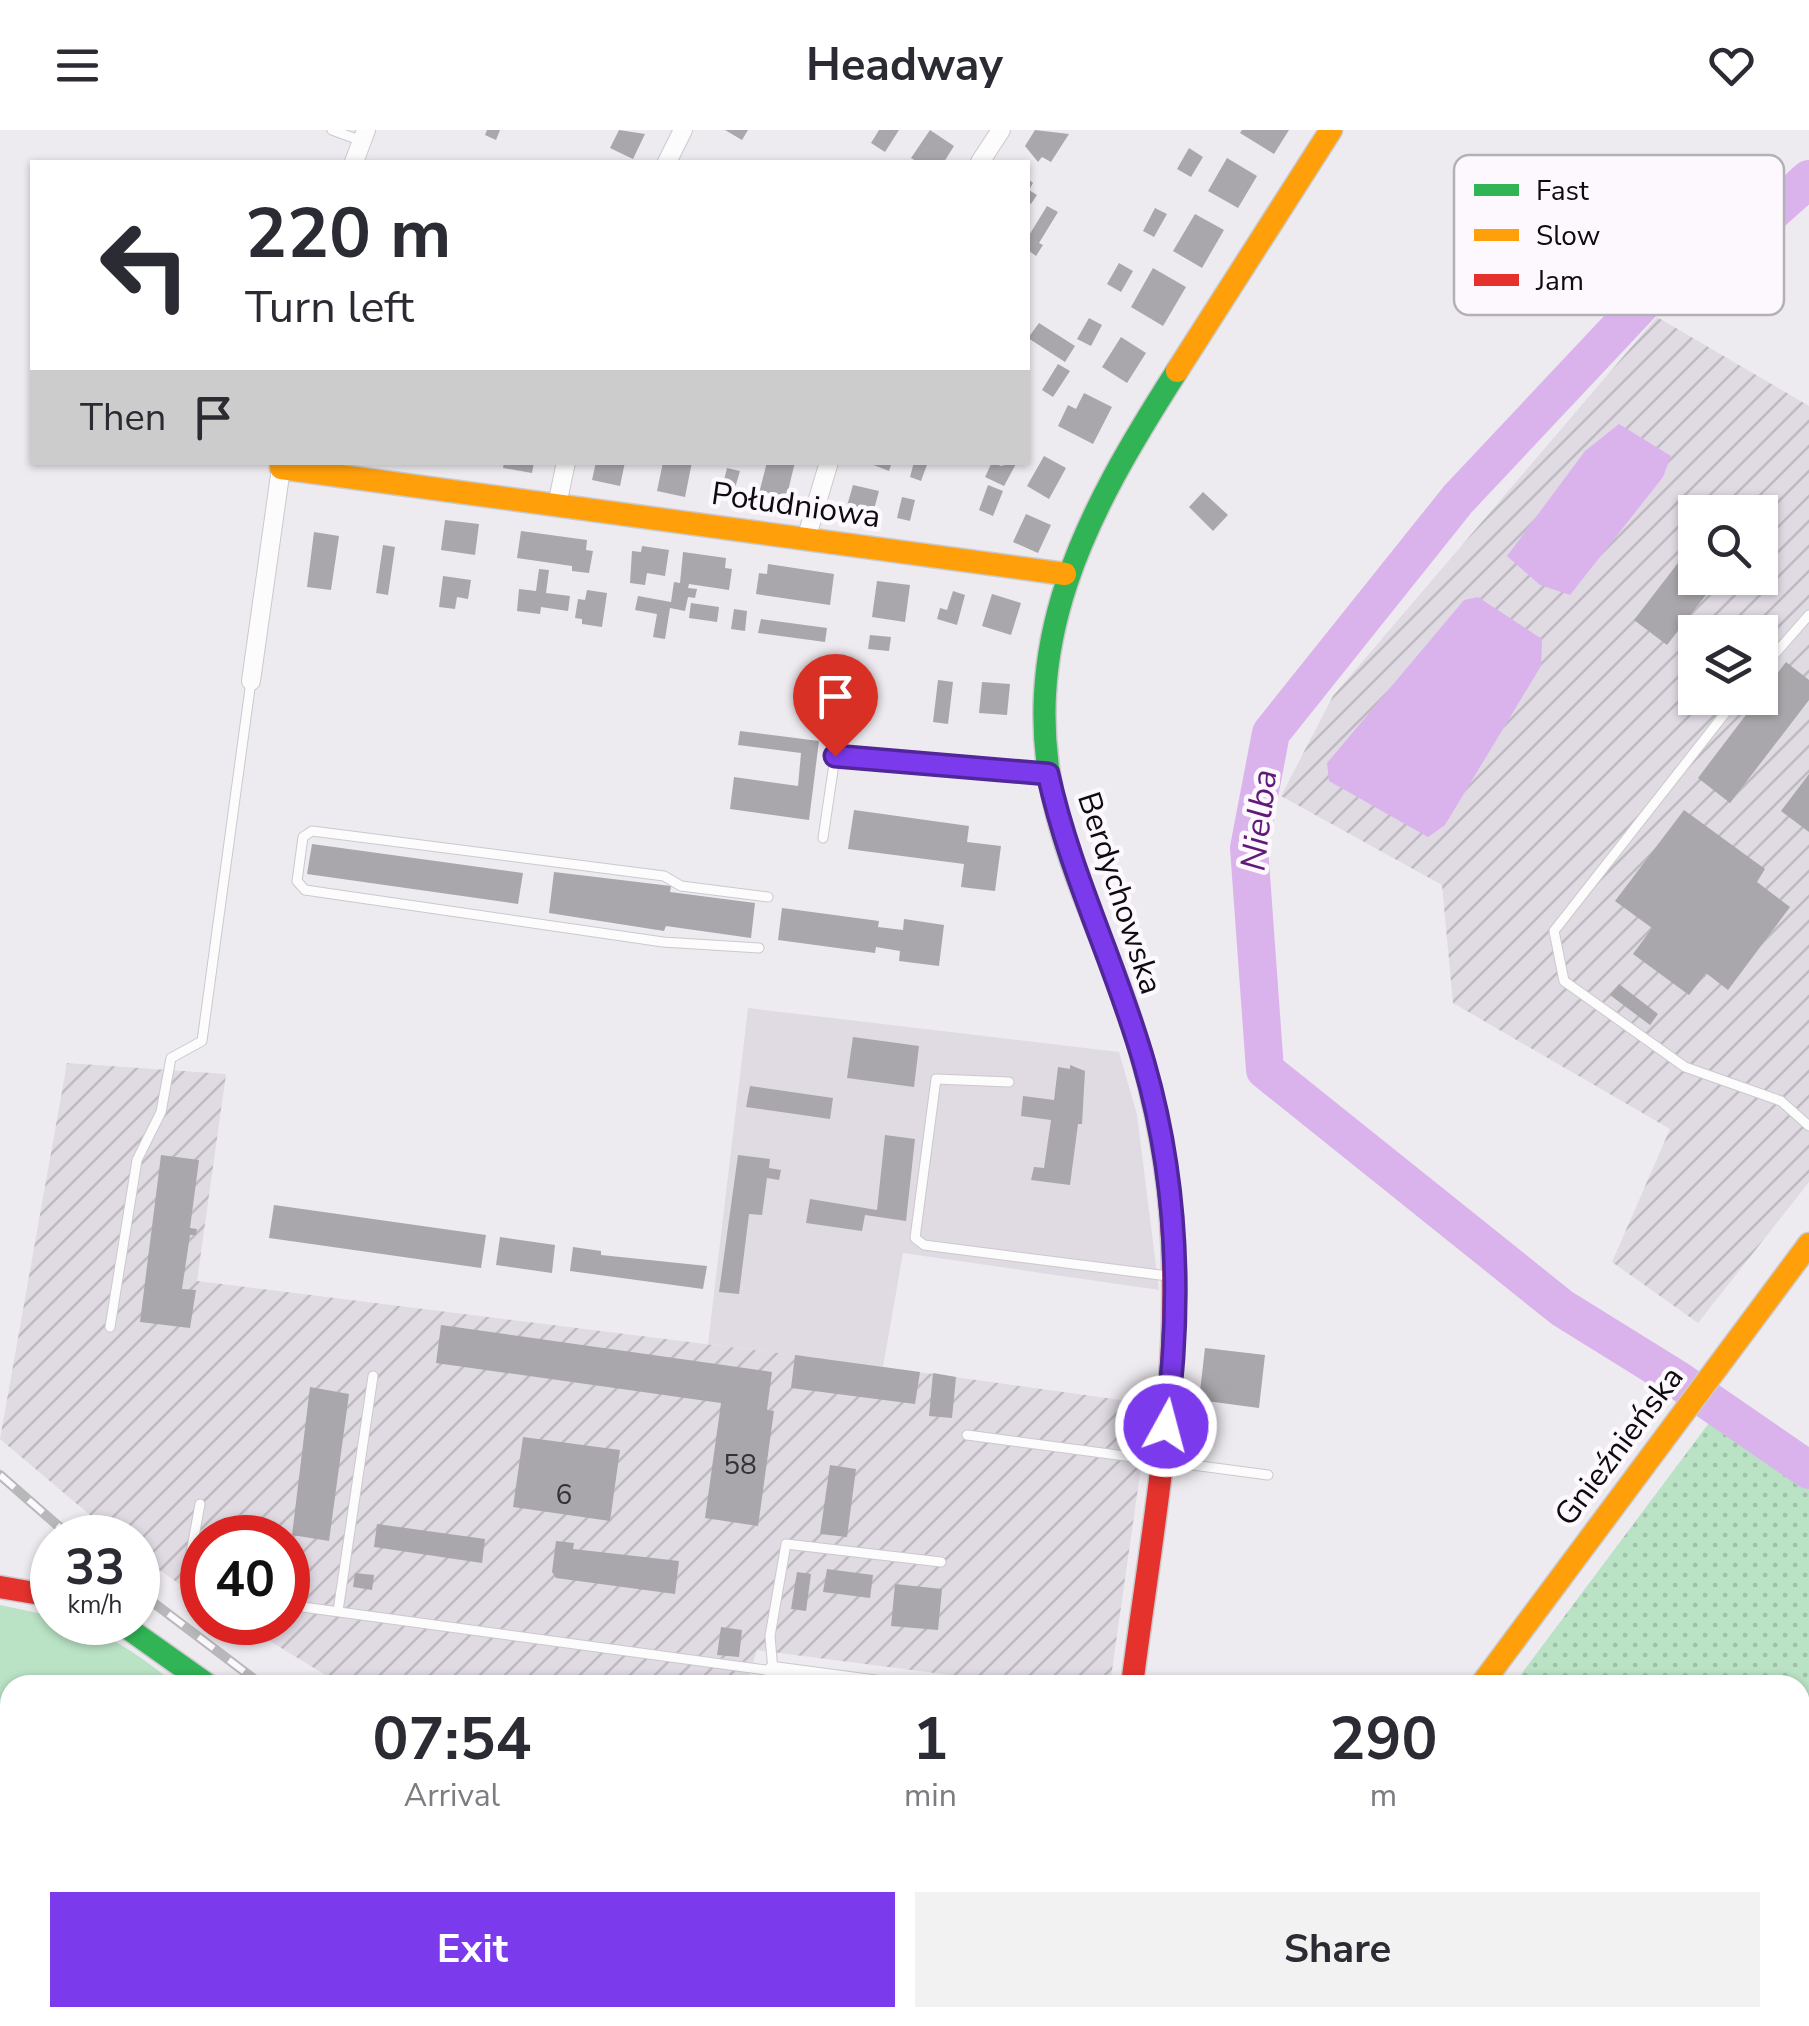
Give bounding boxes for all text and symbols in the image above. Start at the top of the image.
text: Headway [806,35,1003,96]
icon: menu [50,38,105,93]
icon: heart [1704,38,1759,93]
legend [1454,155,1784,315]
text: Fast [1536,172,1589,210]
text: 220 m [245,186,451,282]
icon: left [80,200,210,330]
text: Slow [1536,217,1600,255]
text: Jam [1535,262,1584,300]
text: Turn left [245,277,414,338]
icon: arrive [186,390,241,445]
text: Then [80,392,166,443]
street label: Południowa [709,472,883,538]
map controls [1678,495,1778,715]
button: search [1678,495,1778,595]
button: layers [1678,615,1778,715]
pin [793,654,878,757]
icon: arrive [808,669,863,724]
water label: Nielba [1229,767,1289,873]
street label: Berdychowska [1067,786,1173,1000]
street label: Gnieźnieńska [1545,1357,1693,1535]
position arrow [1114,1374,1218,1478]
house number: 58 [723,1446,757,1484]
house number: 6 [556,1476,572,1514]
speed limit sign: 40 [180,1515,310,1645]
text: 33 [65,1533,125,1602]
text: km/h [67,1588,123,1622]
text: 07:54 [373,1698,531,1780]
text: 1 [912,1698,948,1780]
text: 290 [1329,1698,1437,1780]
text: Arrival [404,1774,500,1817]
text: min [904,1774,957,1817]
text: m [1370,1774,1397,1817]
button: Exit [50,1892,895,2007]
button: Share [915,1892,1760,2007]

